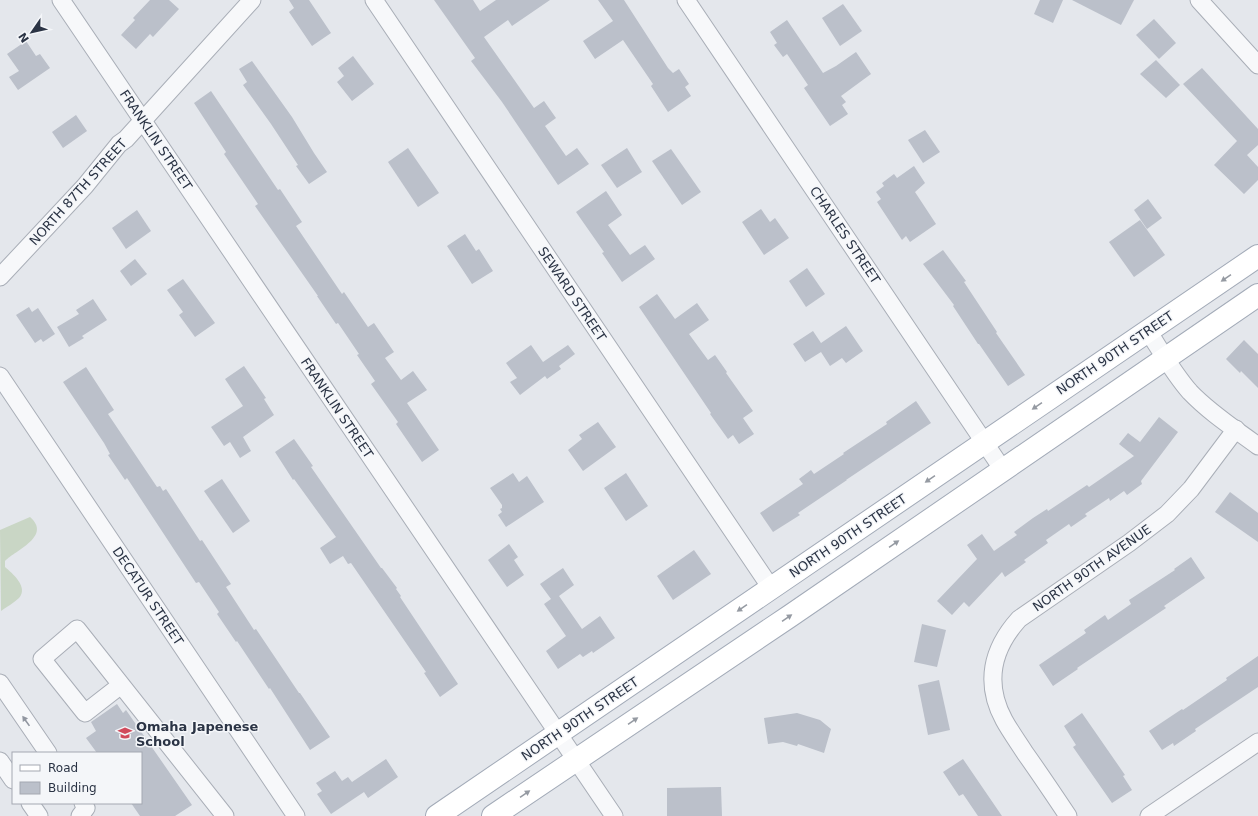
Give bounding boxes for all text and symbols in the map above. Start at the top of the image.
north arrow [12,12,52,52]
text: N [16,30,32,45]
street label: FRANKLIN STREET [117,87,195,193]
street label: NORTH 87TH STREET [26,136,130,248]
street label: CHARLES STREET [807,183,883,287]
street label: SEWARD STREET [535,244,609,344]
one-way arrow [1221,274,1231,282]
street label: NORTH 90TH STREET [1054,308,1176,398]
street label: FRANKLIN STREET [298,355,376,461]
one-way arrow [1032,402,1042,410]
one-way arrow [925,475,935,483]
street label: NORTH 90TH STREET [787,491,909,581]
street label: NORTH 90TH AVENUE [1030,521,1154,615]
one-way arrow [889,540,900,548]
street label: DECATUR STREET [110,544,187,648]
one-way arrow [737,604,747,612]
one-way arrow [781,614,793,621]
street label: NORTH 90TH STREET [519,674,641,764]
one-way arrow [22,716,30,726]
one-way arrow [627,717,638,725]
place label: Omaha Japenese School [136,719,258,749]
school or university icon: Omaha Japenese School [117,725,133,741]
legend [12,752,142,804]
text: Road [48,761,78,775]
text: Building [48,781,97,795]
one-way arrow [520,790,530,798]

